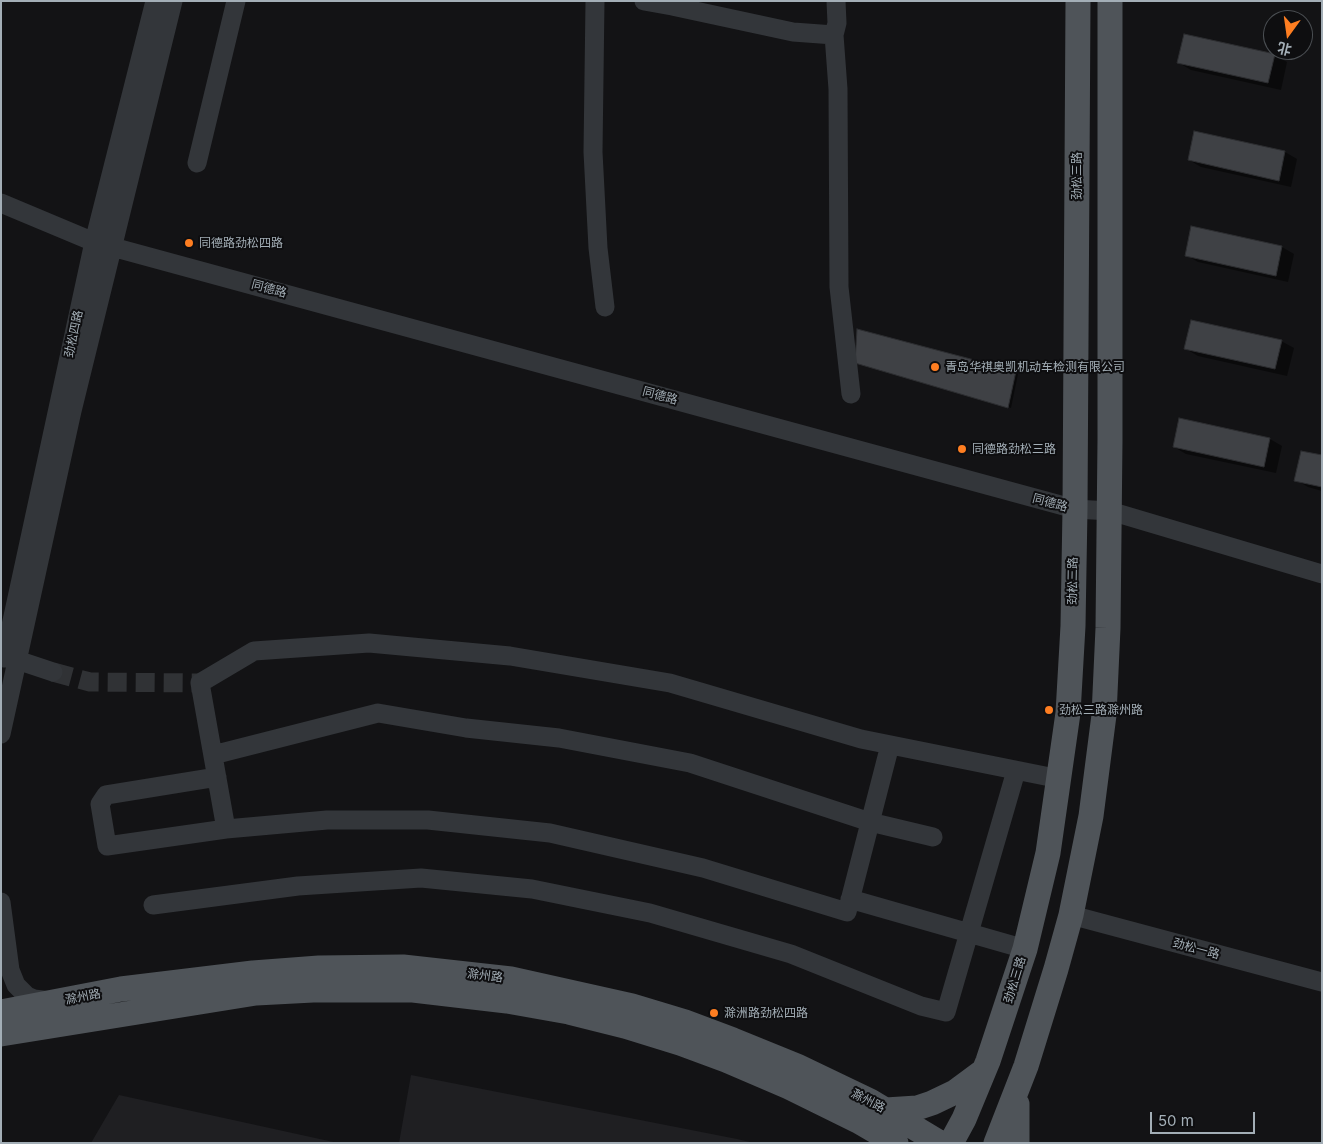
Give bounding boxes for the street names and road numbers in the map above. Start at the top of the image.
street label: 劲松三路 [1070,152,1084,200]
street label: 同德路 [250,277,288,301]
street label: 劲松四路 [62,309,86,359]
street label: 同德路 [641,384,679,408]
street label: 同德路 [1031,491,1069,515]
street label: 劲松三路 [1065,557,1081,605]
street label: 劲松一路 [1171,936,1221,962]
street label: 劲松三路 [1001,955,1029,1005]
street label: 滁州路 [466,967,504,985]
street label: 滁州路 [64,986,102,1008]
street label: 滁州路 [849,1086,887,1116]

